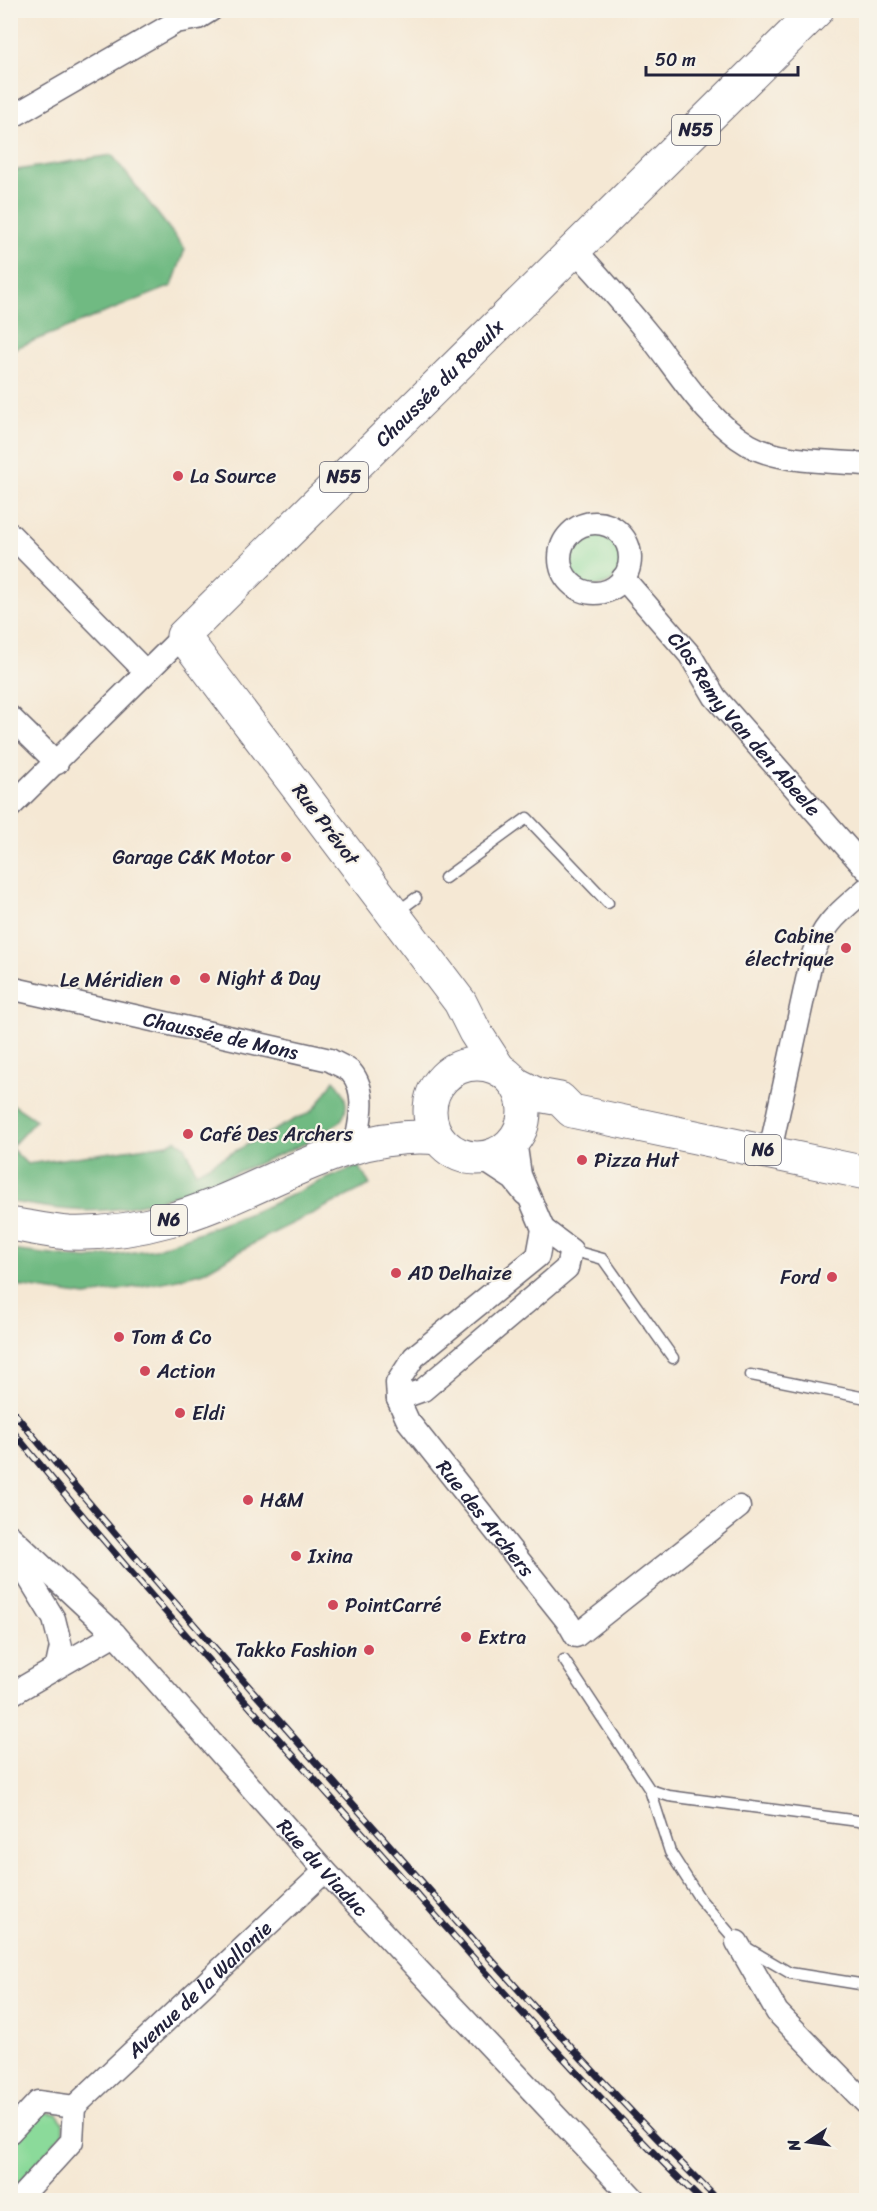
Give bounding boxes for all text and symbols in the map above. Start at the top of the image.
scale bar [646,39,798,77]
text: 50 m [655,44,696,76]
road number: N55 [672,115,720,145]
street label: Chaussée du Roeulx [366,310,514,456]
place label: La Source [190,459,276,494]
road number: N55 [320,462,368,492]
marker: La Source [171,469,185,483]
street label: Clos Remy Van den Abeele [658,623,830,825]
street label: Rue Prévot [283,776,369,874]
place label: Garage C&K Motor [112,840,276,875]
marker: Garage C&K Motor [279,850,293,864]
place label: Cabine électrique [745,919,834,977]
marker: Cabine électrique [839,941,853,955]
place label: Night & Day [217,961,321,996]
place label: Le Méridien [60,963,163,998]
marker: Night & Day [198,971,212,985]
marker: Le Méridien [168,973,182,987]
street label: Chaussée de Mons [140,1002,302,1070]
place label: Café Des Archers [200,1117,354,1152]
marker: Café Des Archers [181,1127,195,1141]
road number: N6 [745,1135,781,1165]
place label: Pizza Hut [594,1143,680,1178]
marker: Pizza Hut [575,1153,589,1167]
road number: N6 [151,1205,187,1235]
place label: AD Delhaize [407,1256,512,1291]
place label: Ford [780,1260,821,1295]
marker: AD Delhaize [389,1266,403,1280]
marker: Ford [825,1270,839,1284]
place label: Tom & Co [131,1320,212,1355]
marker: Tom & Co [112,1330,126,1344]
place label: Action [156,1354,216,1389]
marker: Action [138,1364,152,1378]
place label: Eldi [192,1396,226,1431]
marker: Eldi [173,1406,187,1420]
street label: Rue des Archers [427,1452,544,1586]
place label: H&M [260,1483,304,1518]
marker: H&M [241,1493,255,1507]
place label: Ixina [307,1539,353,1574]
marker: Ixina [289,1549,303,1563]
place label: PointCarré [345,1588,442,1623]
marker: PointCarré [326,1598,340,1612]
place label: Extra [478,1620,526,1655]
marker: Extra [459,1630,473,1644]
place label: Takko Fashion [235,1633,357,1668]
marker: Takko Fashion [362,1643,376,1657]
street label: Rue du Viaduc [268,1810,377,1925]
street label: Avenue de la Wallonie [118,1912,281,2068]
north arrow [778,2112,838,2172]
text: N [778,2136,809,2155]

